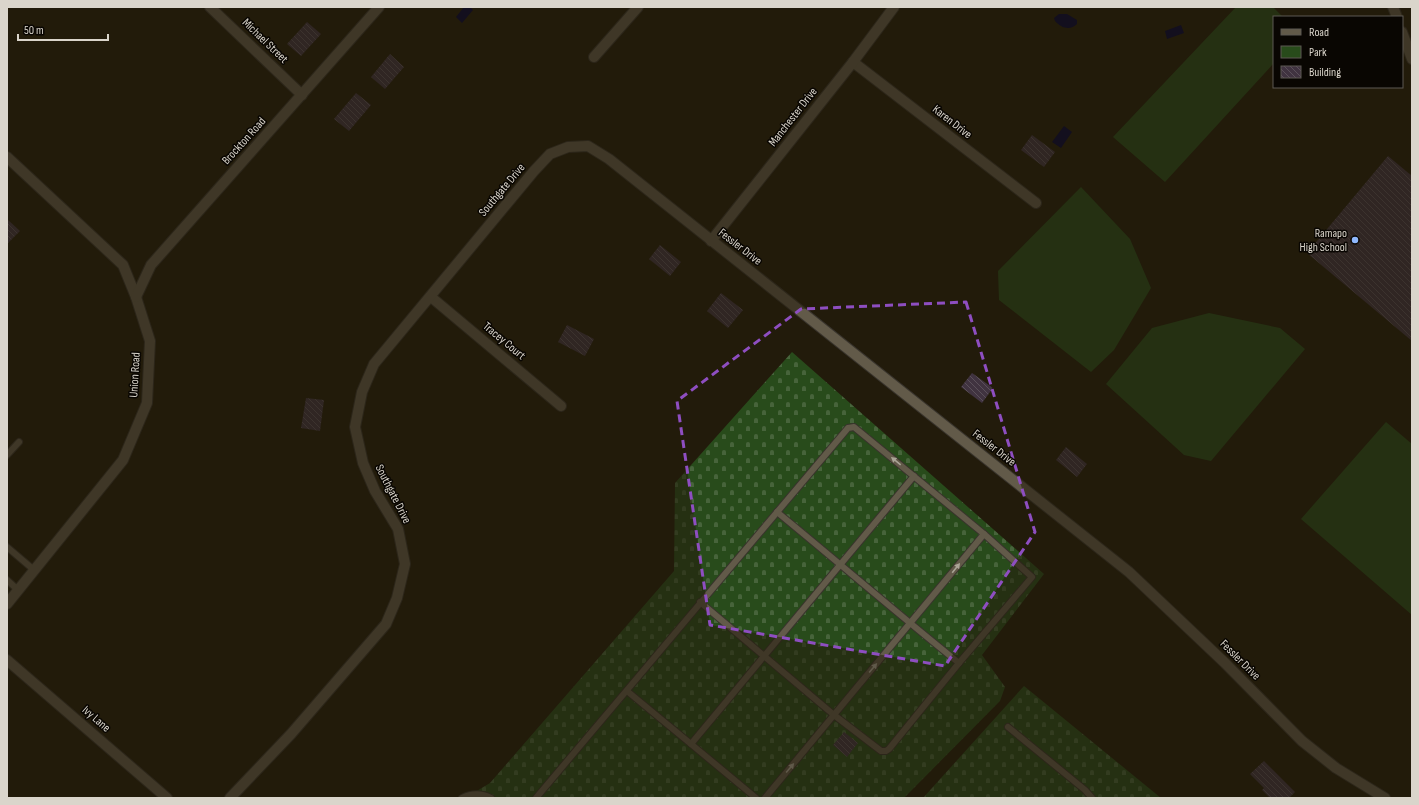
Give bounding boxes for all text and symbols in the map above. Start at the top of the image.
street label: Michael Street [239,15,291,67]
scale bar [18,16,108,42]
legend [1273,16,1403,88]
text: 50 m [24,23,44,38]
text: Road [1309,25,1329,40]
text: Park [1309,45,1327,60]
text: Building [1309,65,1341,80]
street label: Manchester Drive [765,84,821,149]
street label: Karen Drive [929,102,975,142]
street label: Brockton Road [219,114,269,168]
street label: Southgate Drive [476,160,529,220]
street label: Fessler Drive [715,225,765,269]
place label: Ramapo High School [1300,226,1347,255]
marker: Ramapo High School [1350,235,1360,245]
street label: Tracey Court [480,319,529,363]
street label: Union Road [126,352,144,398]
street label: Fessler Drive [969,426,1019,470]
one-way arrow [890,456,901,465]
street label: Southgate Drive [372,462,414,526]
one-way arrow [951,562,960,573]
street label: Fessler Drive [1217,637,1263,683]
one-way arrow [869,662,877,673]
street label: Ivy Lane [79,703,113,735]
one-way arrow [786,763,794,773]

